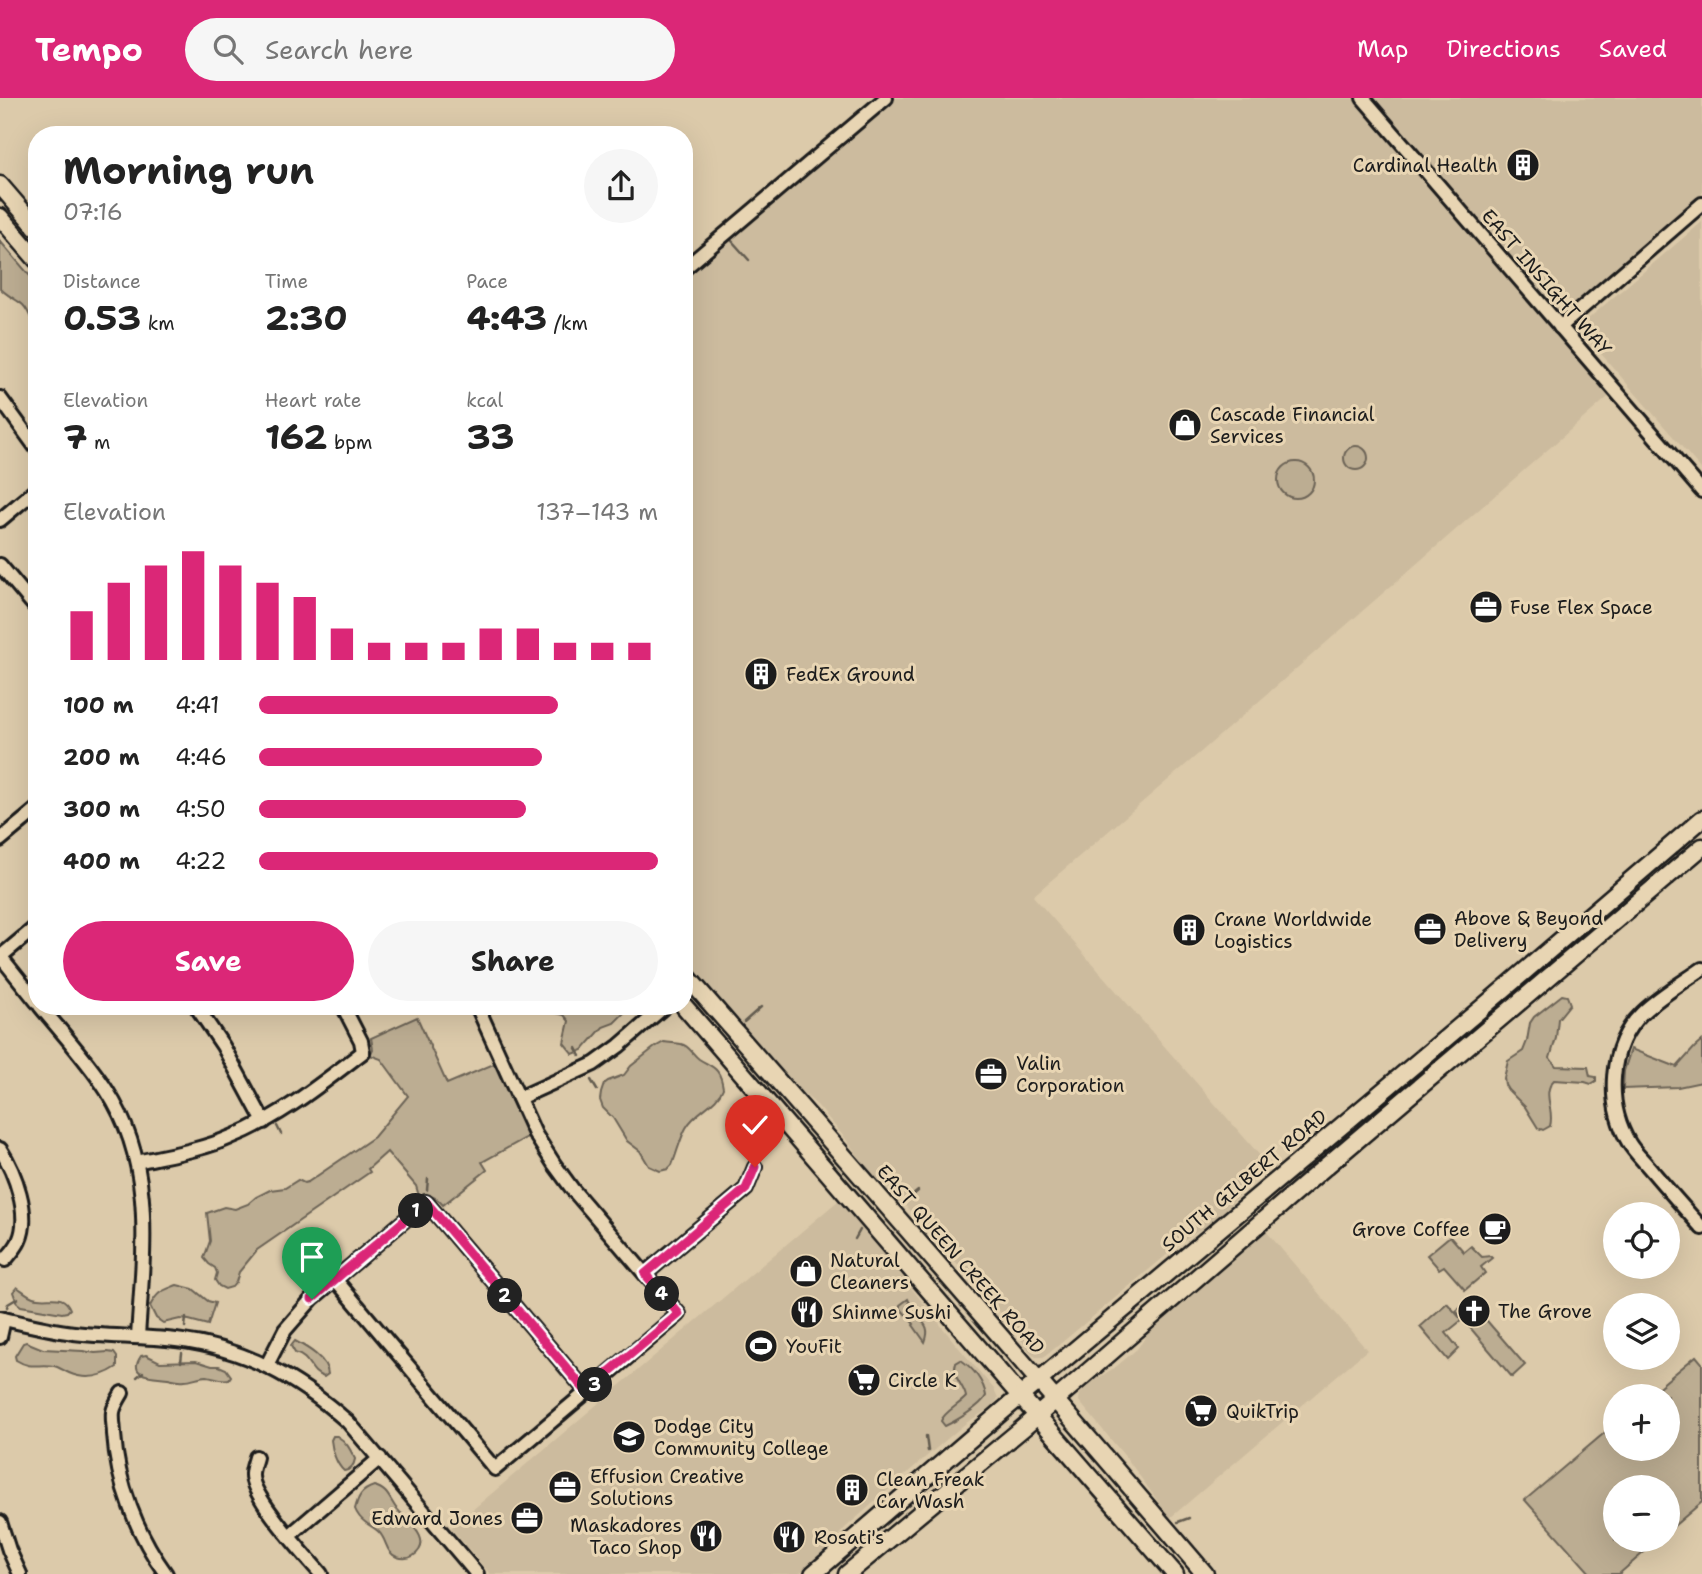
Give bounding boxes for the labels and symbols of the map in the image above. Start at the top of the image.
building icon: Cardinal Health [1504,146,1542,184]
place label: Cardinal Health [1353,153,1498,178]
street label: EAST INSIGHT WAY [1476,204,1618,361]
place label: Cascade Financial Services [1210,402,1375,449]
shop icon: Cascade Financial Services [1166,406,1204,444]
office icon: Fuse Flex Space [1467,588,1505,626]
place label: Fuse Flex Space [1510,595,1653,620]
building icon: FedEx Ground [742,655,780,693]
place label: FedEx Ground [786,662,915,687]
place label: Above & Beyond Delivery [1454,906,1603,953]
place label: Crane Worldwide Logistics [1214,907,1372,954]
office icon: Above & Beyond Delivery [1411,910,1449,948]
building icon: Crane Worldwide Logistics [1170,911,1208,949]
place label: Valin Corporation [1016,1051,1125,1098]
office icon: Valin Corporation [972,1055,1010,1093]
pin [725,1095,785,1167]
street label: SOUTH GILBERT ROAD [1156,1104,1332,1257]
street label: EAST QUEEN CREEK ROAD [871,1159,1050,1359]
pin: 1 [398,1194,434,1228]
cafe icon: Grove Coffee [1476,1210,1514,1248]
place label: Grove Coffee [1352,1217,1470,1242]
pin [282,1227,342,1299]
place label: Natural Cleaners [830,1248,909,1295]
shop icon: Natural Cleaners [787,1252,825,1290]
pin: 4 [644,1276,680,1312]
pin: 2 [488,1278,522,1314]
church icon: The Grove [1455,1292,1493,1330]
restaurant icon: Shinme Sushi [788,1293,826,1331]
place label: The Grove [1498,1299,1592,1324]
place label: Shinme Sushi [832,1300,951,1325]
sports icon: YouFit [742,1327,780,1365]
place label: YouFit [786,1334,842,1359]
supermarket icon: Circle K [845,1361,883,1399]
pin: 3 [578,1368,612,1402]
place label: Circle K [888,1368,957,1393]
supermarket icon: QuikTrip [1182,1392,1220,1430]
place label: QuikTrip [1226,1399,1299,1424]
place label: Dodge City Community College [654,1414,829,1461]
school or university icon: Dodge City Community College [610,1418,648,1456]
place label: Effusion Creative Solutions [590,1464,744,1511]
place label: Clean Freak Car Wash [876,1467,985,1514]
office icon: Effusion Creative Solutions [546,1468,584,1506]
building icon: Clean Freak Car Wash [833,1471,871,1509]
office icon: Edward Jones [508,1499,546,1537]
place label: Edward Jones [371,1506,503,1531]
place label: Maskadores Taco Shop [570,1513,682,1560]
restaurant icon: Maskadores Taco Shop [687,1517,725,1555]
restaurant icon: Rosati's [770,1518,808,1556]
place label: Rosati's [814,1525,884,1550]

